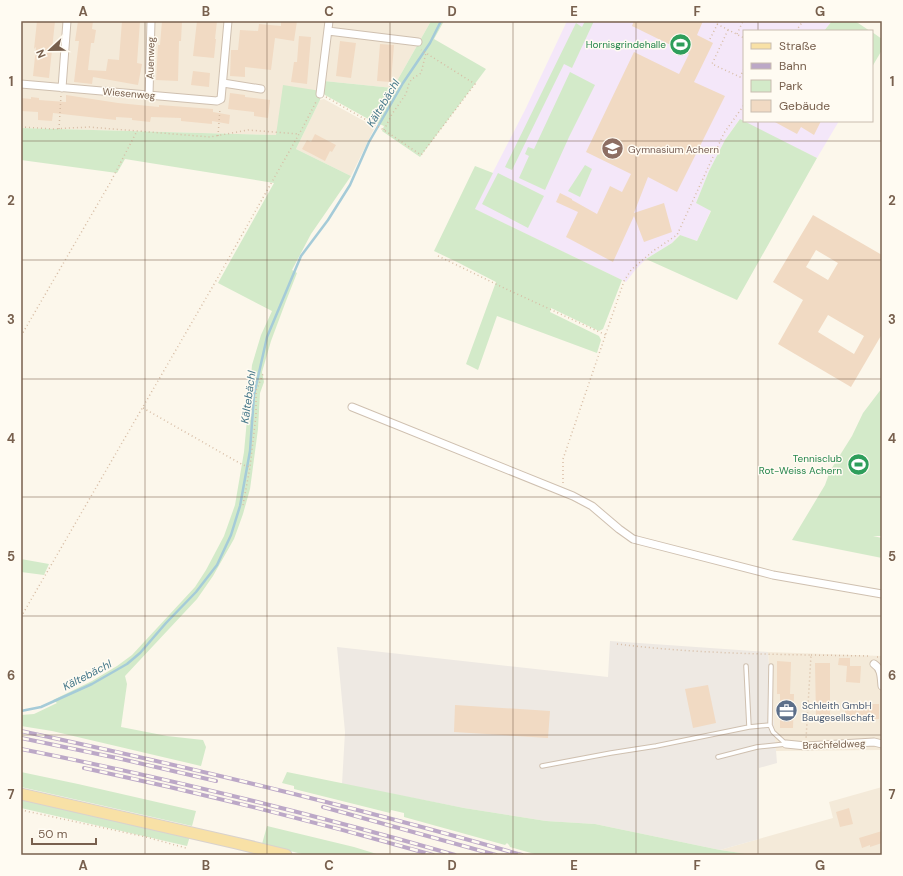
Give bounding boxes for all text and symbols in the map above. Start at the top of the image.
text: A [78,3,88,20]
text: B [202,3,210,20]
text: C [324,3,334,20]
text: D [447,3,457,20]
text: E [570,3,578,20]
text: F [693,3,701,20]
text: G [815,3,825,20]
north arrow [30,30,70,70]
legend [743,30,873,122]
sports icon: Hornisgrindehalle [668,31,694,57]
street label: Auenweg [143,36,158,79]
place label: Hornisgrindehalle [586,38,666,51]
text: Straße [779,38,816,54]
text: N [33,47,49,60]
text: Bahn [779,58,807,74]
text: 1 [9,73,13,90]
text: 1 [890,73,894,90]
water label: Kältebächl [363,76,403,129]
text: Park [779,78,803,94]
street label: Wiesenweg [102,85,156,102]
text: Gebäude [779,98,830,114]
school or university icon: Gymnasium Achern [599,136,625,162]
place label: Gymnasium Achern [628,143,719,156]
text: 2 [7,192,15,209]
text: 2 [888,192,896,209]
text: 3 [7,311,15,328]
text: 3 [888,311,896,328]
water label: Kältebächl [237,369,259,424]
text: 4 [7,430,15,447]
text: 4 [888,430,896,447]
sports icon: Tennisclub Rot-Weiss Achern [845,451,871,477]
place label: Tennisclub Rot-Weiss Achern [759,452,842,477]
text: 5 [7,548,15,565]
text: 5 [888,548,896,565]
water label: Kältebächl [60,656,114,693]
text: 6 [7,667,15,684]
text: 6 [888,667,896,684]
office icon: Schleith GmbH Baugesellschaft [774,698,800,724]
place label: Schleith GmbH Baugesellschaft [802,699,875,724]
street label: Brachfeldweg [802,737,866,752]
text: 7 [8,786,15,803]
text: 7 [889,786,896,803]
scale bar [32,820,96,846]
text: 50 m [38,826,67,842]
text: A [78,857,88,874]
text: B [202,857,210,874]
text: C [324,857,334,874]
text: D [447,857,457,874]
text: E [570,857,578,874]
text: F [693,857,701,874]
text: G [815,857,825,874]

